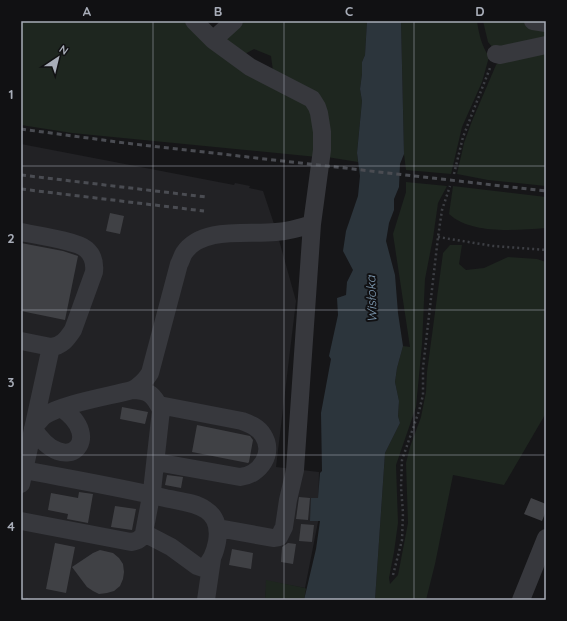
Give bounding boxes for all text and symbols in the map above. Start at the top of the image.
text: A [83,3,92,19]
text: B [214,3,222,19]
text: C [345,3,353,19]
text: D [475,3,485,19]
north arrow [38,38,78,78]
text: N [56,42,71,58]
text: 1 [8,86,14,102]
text: 2 [7,230,15,246]
water label: Wisłoka [362,274,380,323]
text: 3 [8,374,15,390]
text: 4 [7,518,15,534]

